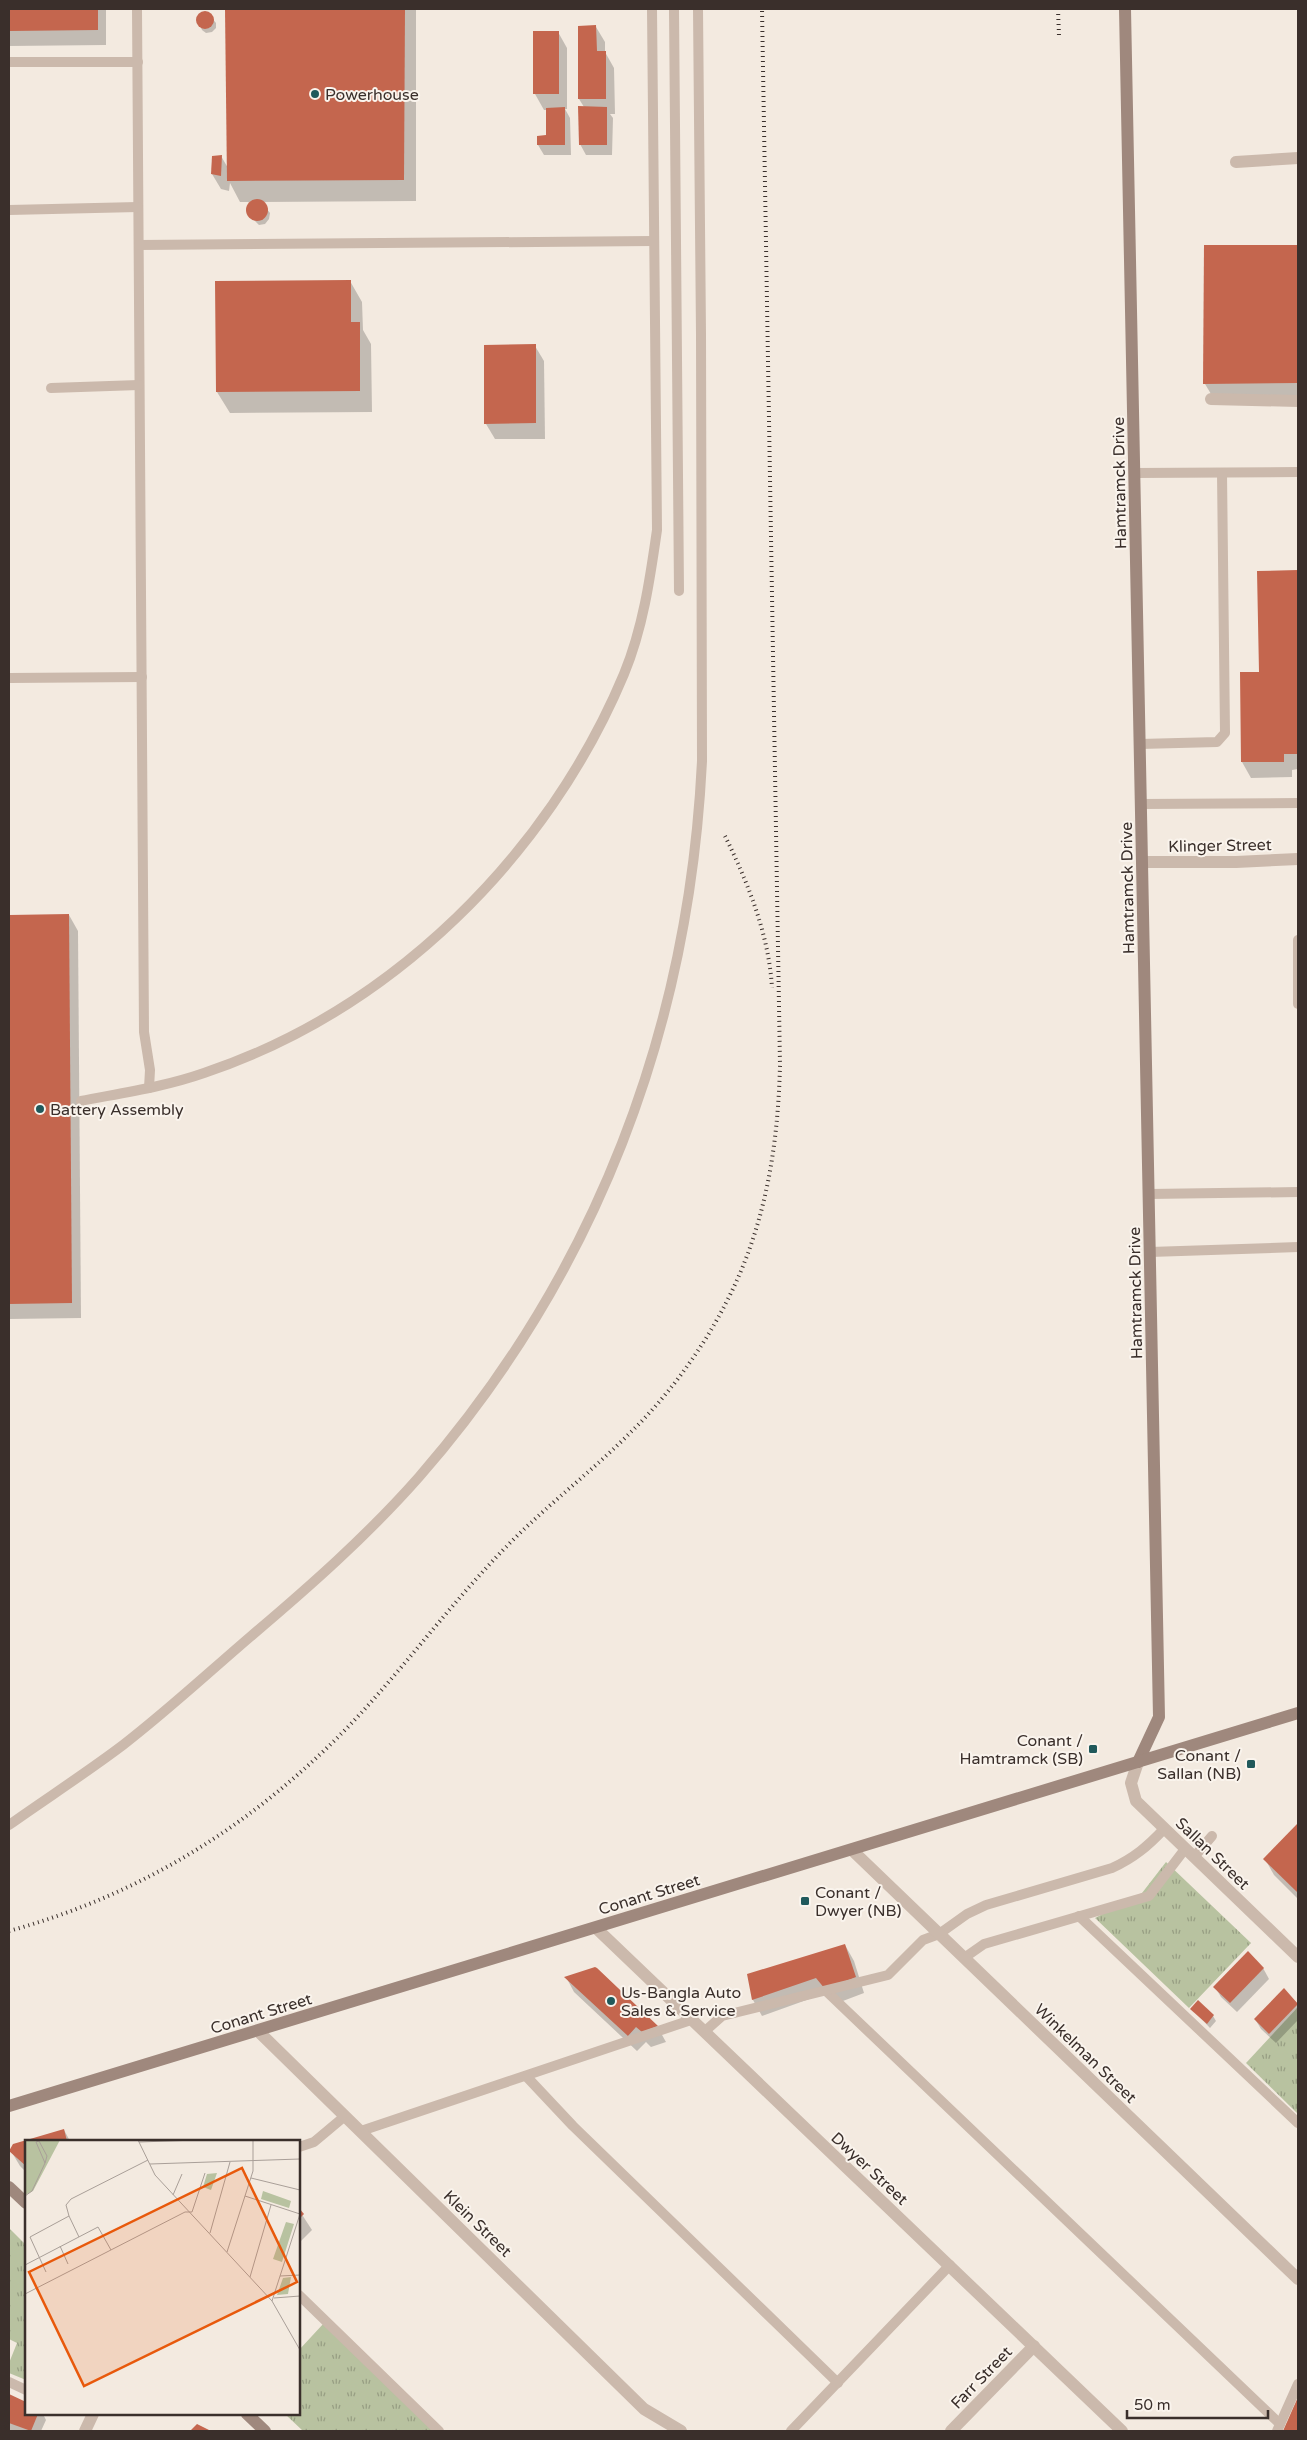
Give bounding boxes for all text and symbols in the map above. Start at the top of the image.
place label: Powerhouse [325,85,419,105]
marker: Powerhouse [309,88,321,100]
street label: Hamtramck Drive [1109,417,1131,549]
street label: Hamtramck Drive [1117,822,1139,954]
street label: Klinger Street [1168,835,1272,857]
place label: Battery Assembly [50,1100,184,1120]
marker: Battery Assembly [34,1103,46,1115]
street label: Hamtramck Drive [1125,1227,1147,1359]
place label: Conant / Hamtramck (SB) [959,1731,1083,1769]
marker: Conant / Hamtramck (SB) [1087,1743,1099,1755]
place label: Conant / Sallan (NB) [1157,1746,1241,1784]
marker: Conant / Sallan (NB) [1245,1758,1257,1770]
street label: Sallan Street [1171,1813,1254,1894]
street label: Conant Street [596,1870,702,1920]
place label: Conant / Dwyer (NB) [815,1883,901,1921]
marker: Conant / Dwyer (NB) [799,1895,811,1907]
place label: Us-Bangla Auto Sales & Service [621,1983,741,2021]
street label: Conant Street [208,1989,314,2039]
marker: Us-Bangla Auto Sales & Service [605,1995,617,2007]
street label: Winkelman Street [1030,2000,1141,2108]
street label: Dwyer Street [827,2128,912,2210]
inset map [25,2140,300,2415]
street label: Klein Street [439,2186,516,2261]
street label: Farr Street [947,2342,1017,2413]
scale bar [1127,2388,1268,2420]
text: 50 m [1134,2396,1171,2414]

